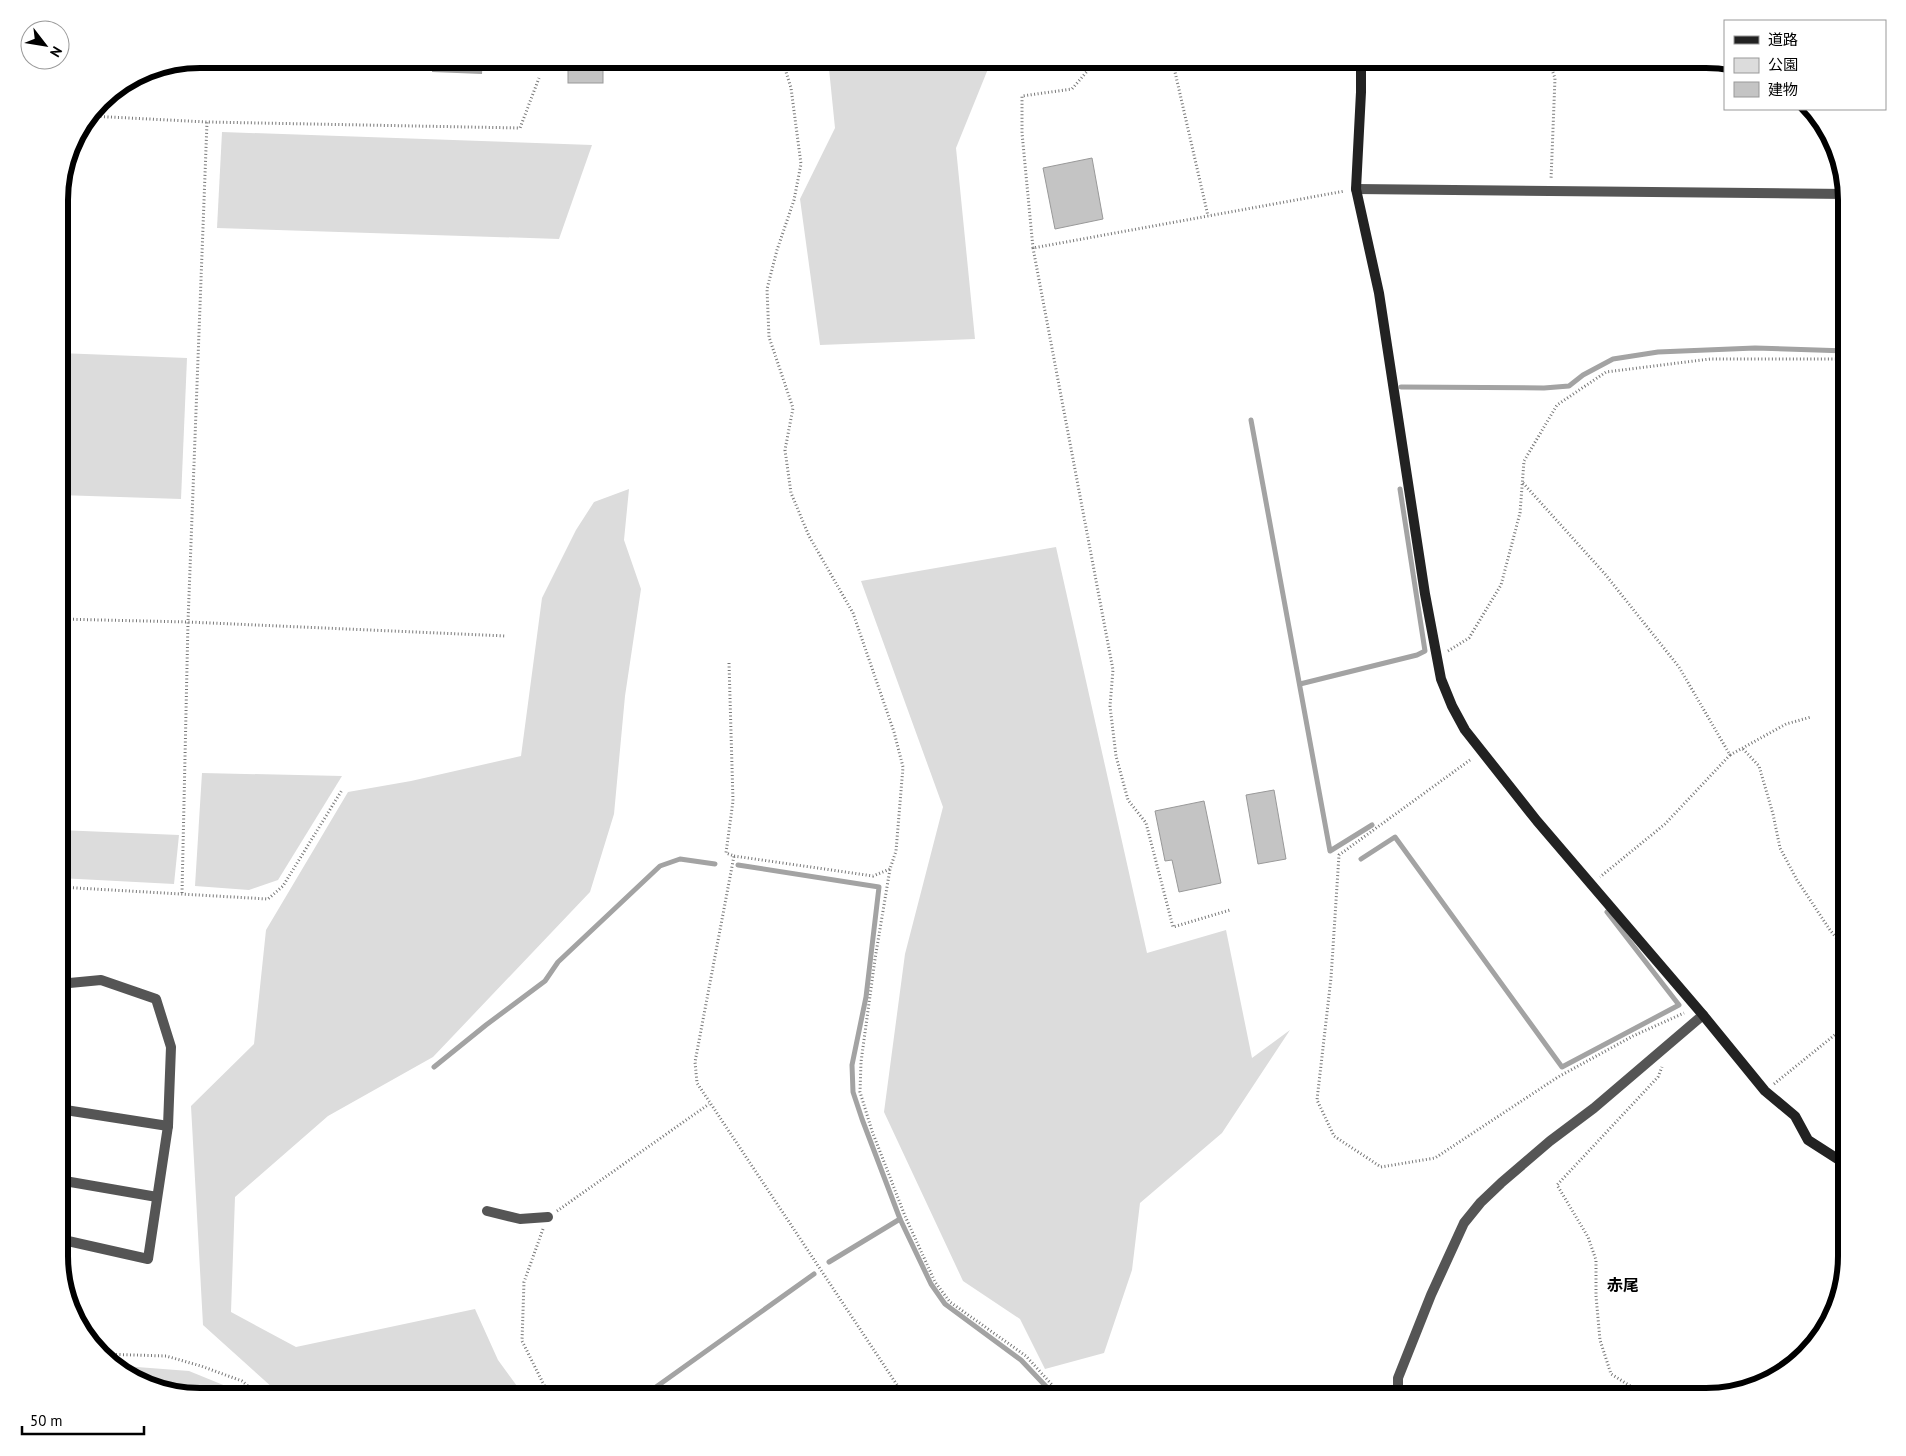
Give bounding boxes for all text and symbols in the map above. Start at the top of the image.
north arrow [20,20,70,70]
legend [1724,20,1886,110]
text: 道路 [1768,30,1798,49]
text: N [46,43,66,60]
text: 公園 [1768,55,1798,74]
text: 建物 [1768,80,1798,99]
district label: 赤尾 [1607,1275,1639,1295]
scale bar [22,1404,145,1436]
text: 50 m [30,1411,63,1430]

